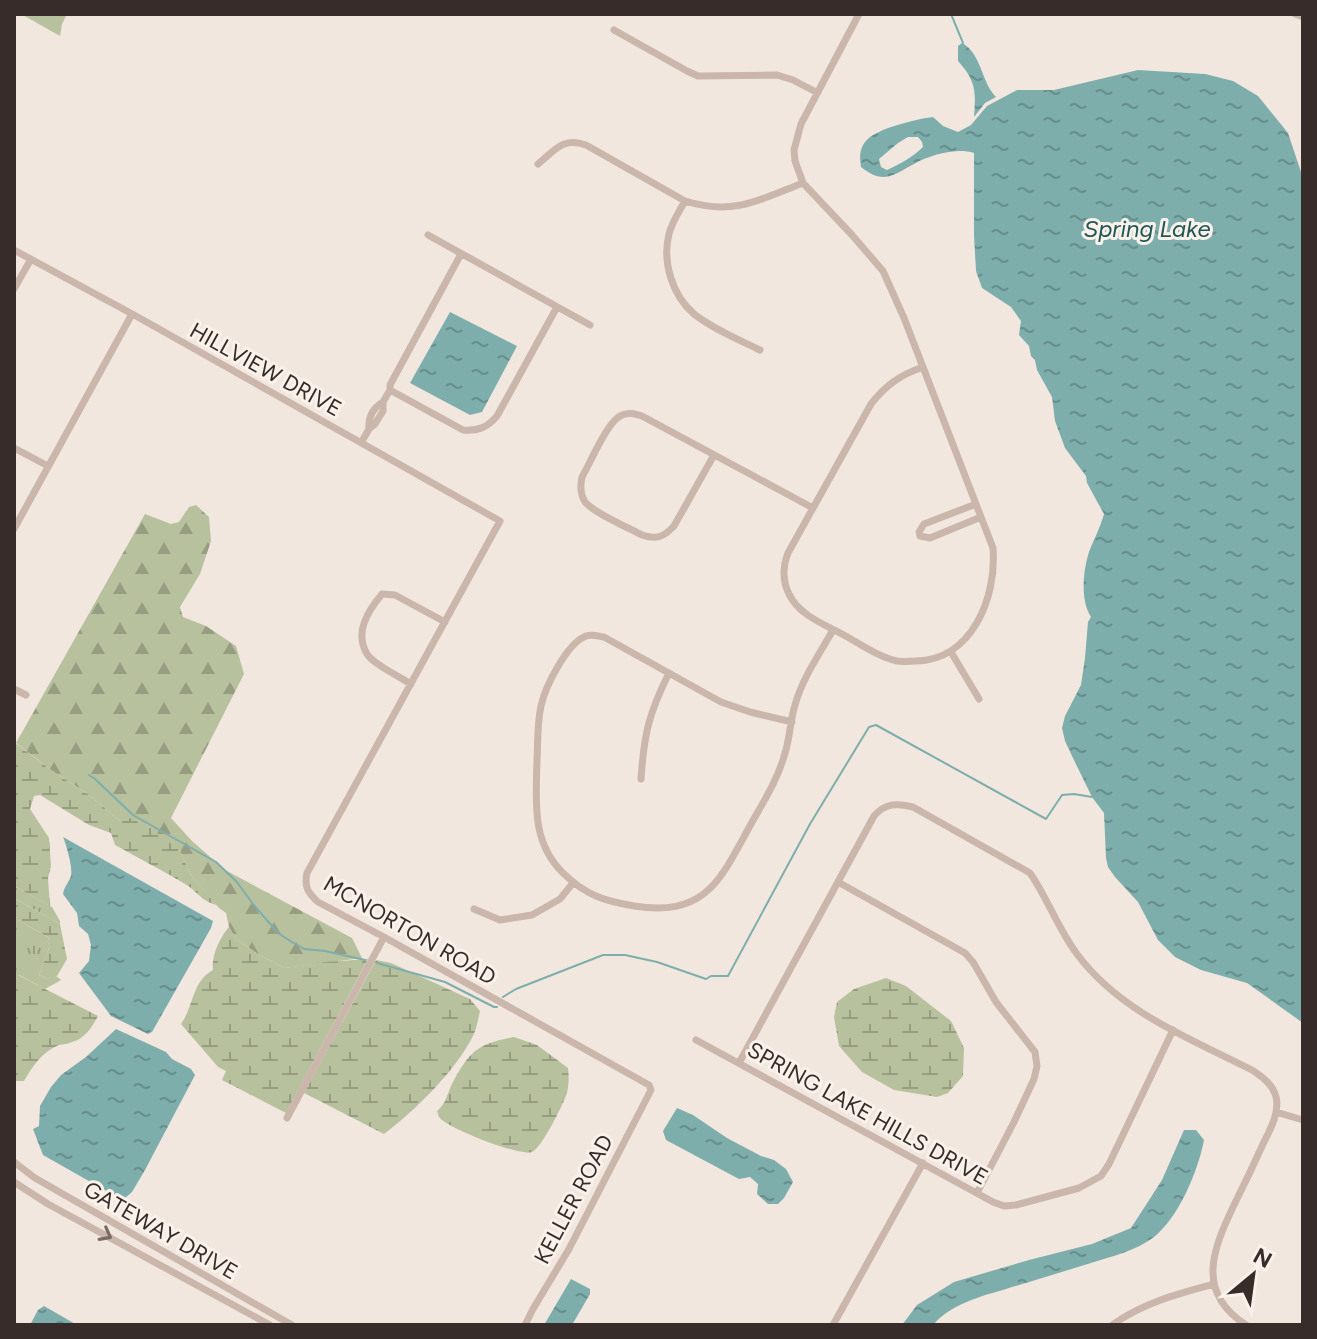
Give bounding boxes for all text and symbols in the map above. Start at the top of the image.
water label: Spring Lake [1083,214,1211,243]
street label: HILLVIEW DRIVE [185,317,346,422]
street label: MCNORTON ROAD [319,870,501,991]
street label: SPRING LAKE HILLS DRIVE [743,1036,993,1191]
street label: KELLER ROAD [528,1130,619,1268]
street label: GATEWAY DRIVE [79,1175,243,1285]
one-way arrow [97,1225,112,1240]
north arrow [1213,1235,1293,1315]
text: N [1248,1242,1276,1274]

